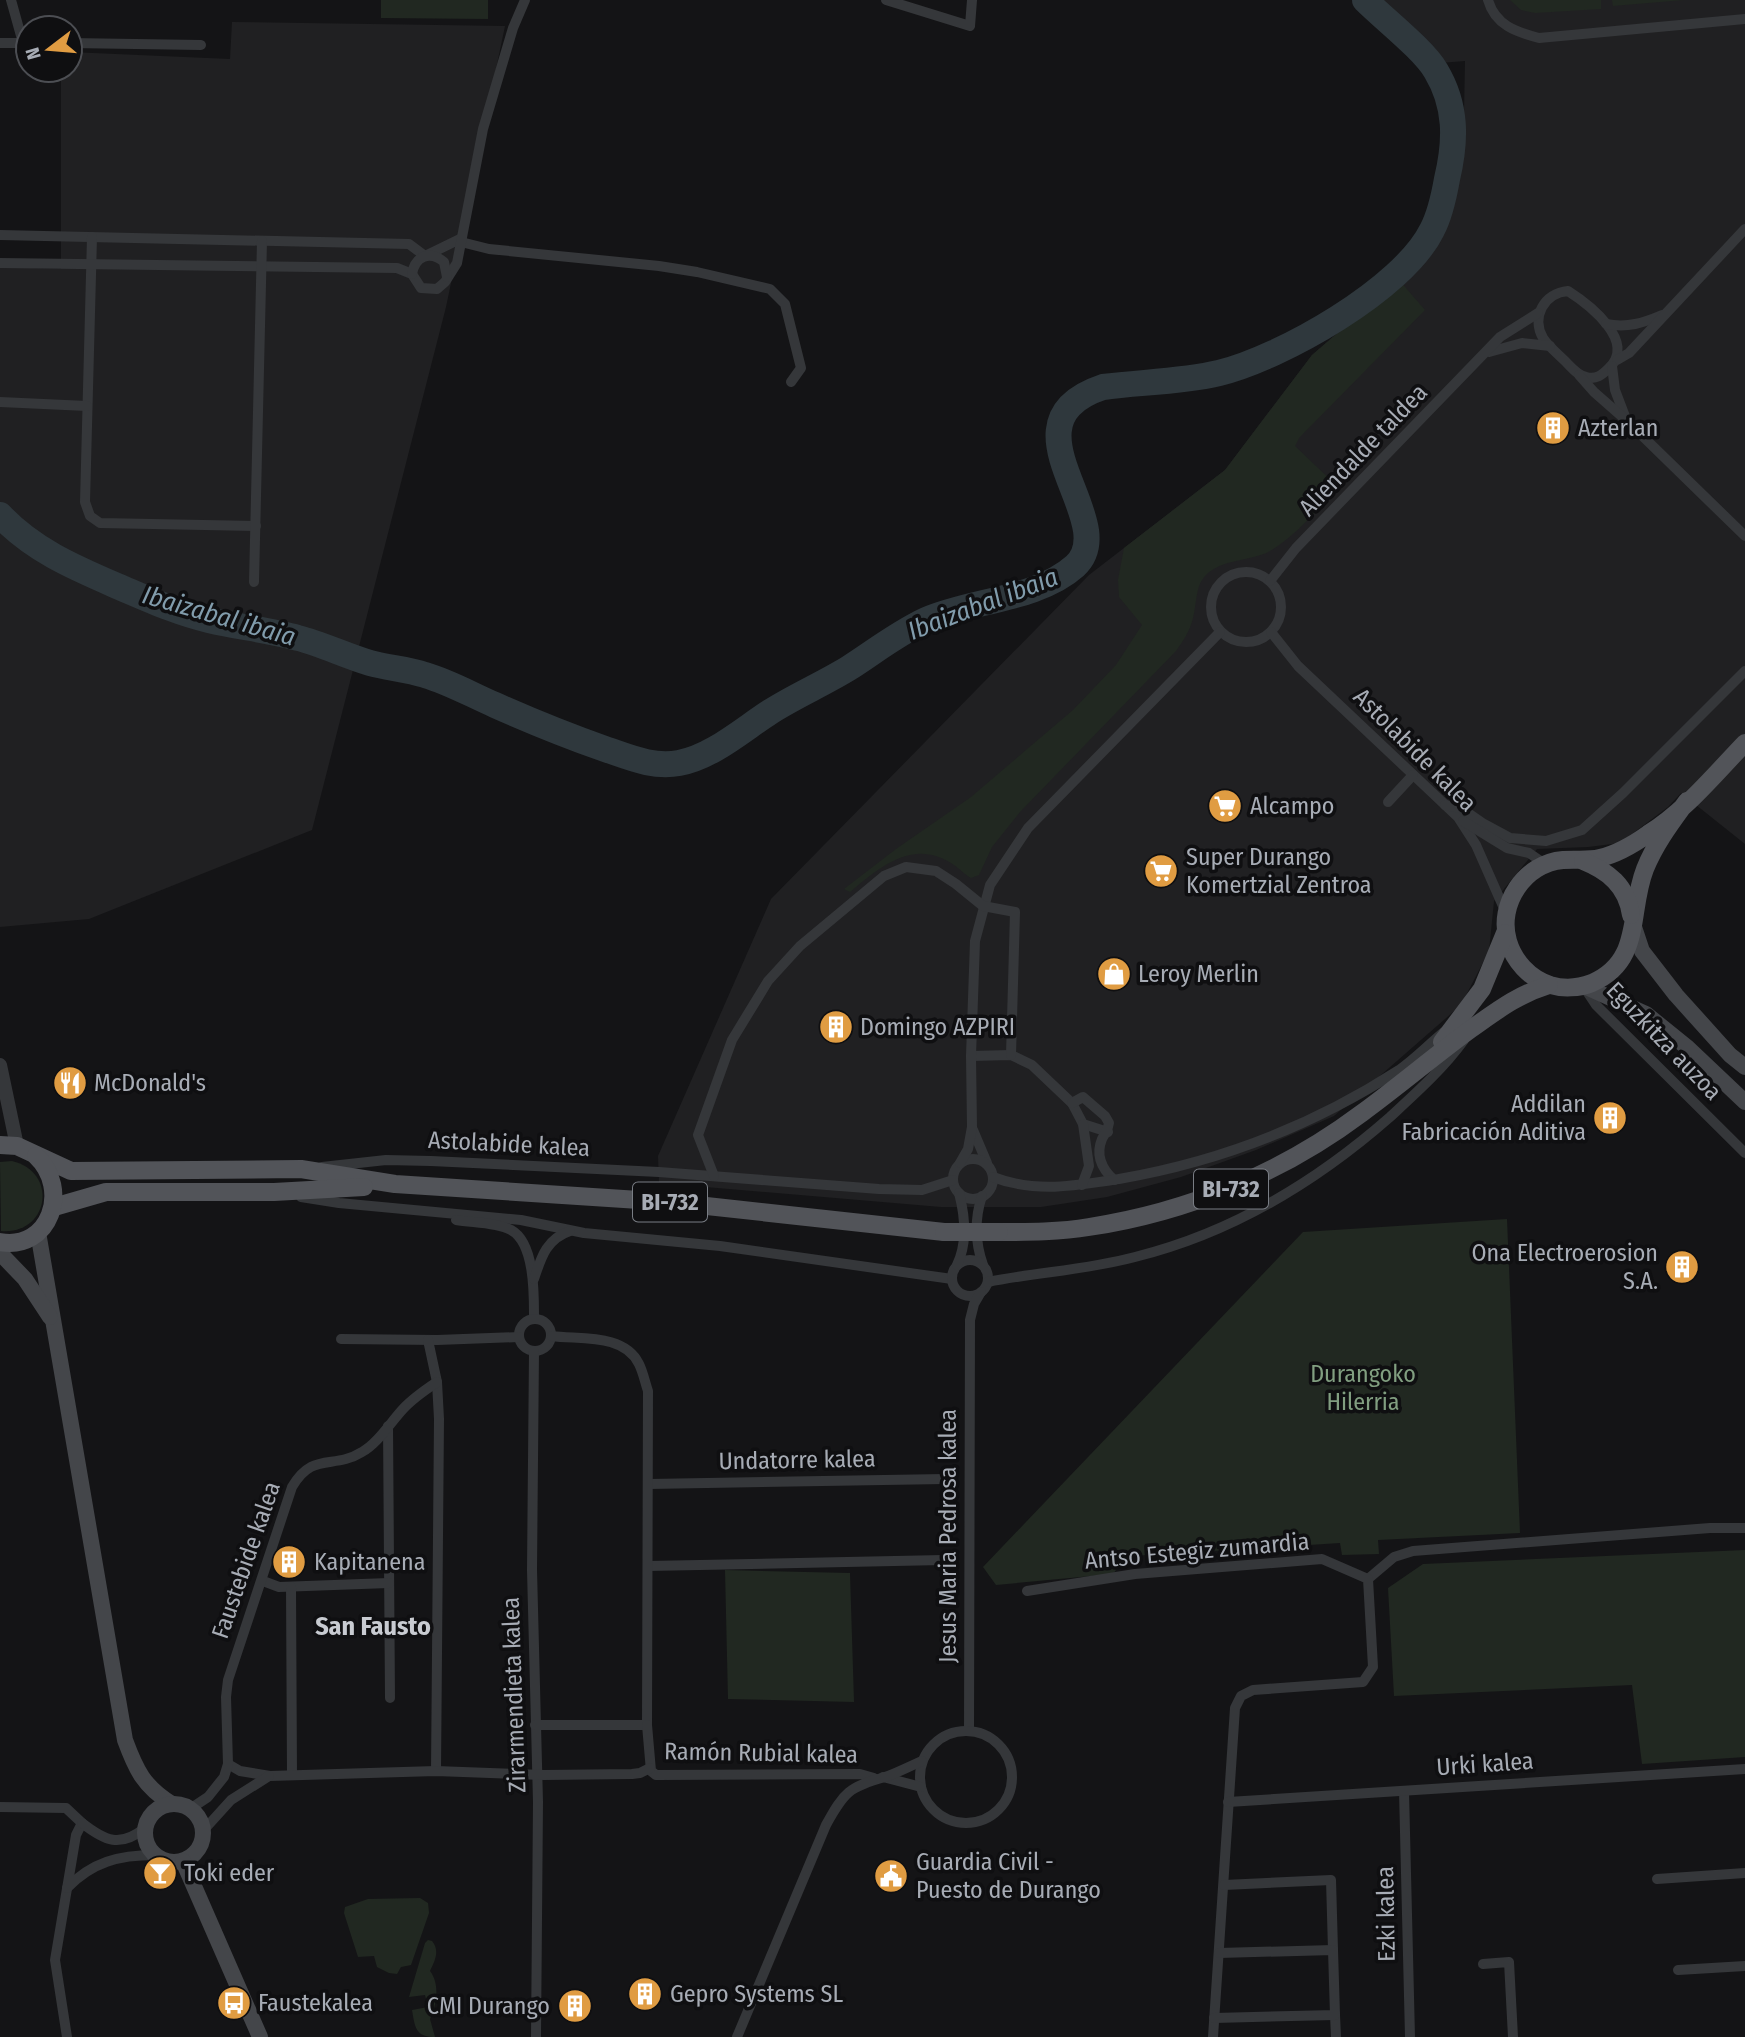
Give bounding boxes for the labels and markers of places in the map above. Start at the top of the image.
building icon: Azterlan [1534,409,1572,447]
place label: Azterlan [1578,414,1658,442]
supermarket icon: Alcampo [1206,787,1244,825]
place label: Alcampo [1250,792,1334,820]
place label: Super Durango Komertzial Zentroa [1186,843,1372,899]
supermarket icon: Super Durango Komertzial Zentroa [1142,852,1180,890]
shop icon: Leroy Merlin [1095,955,1133,993]
place label: Leroy Merlin [1138,960,1259,988]
building icon: Domingo AZPIRI [817,1008,855,1046]
place label: Domingo AZPIRI [860,1013,1015,1041]
restaurant icon: McDonald's [51,1064,89,1102]
place label: McDonald's [94,1069,206,1097]
place label: Addilan Fabricación Aditiva [1401,1090,1586,1146]
building icon: Addilan Fabricación Aditiva [1591,1099,1629,1137]
place label: Ona Electroerosion S.A. [1472,1239,1658,1295]
building icon: Ona Electroerosion S.A. [1663,1248,1701,1286]
building icon: Kapitanena [270,1543,308,1581]
place label: Kapitanena [314,1548,425,1576]
place label: Guardia Civil - Puesto de Durango [916,1848,1101,1904]
bar icon: Toki eder [141,1854,179,1892]
public building icon: Guardia Civil - Puesto de Durango [872,1857,910,1895]
place label: Toki eder [184,1859,275,1887]
building icon: Gepro Systems SL [626,1975,664,2013]
place label: Gepro Systems SL [670,1980,843,2008]
bus stop icon: Faustekalea [215,1984,253,2022]
building icon: CMI Durango [556,1987,594,2025]
place label: Faustekalea [258,1989,373,2017]
place label: CMI Durango [427,1992,550,2020]

